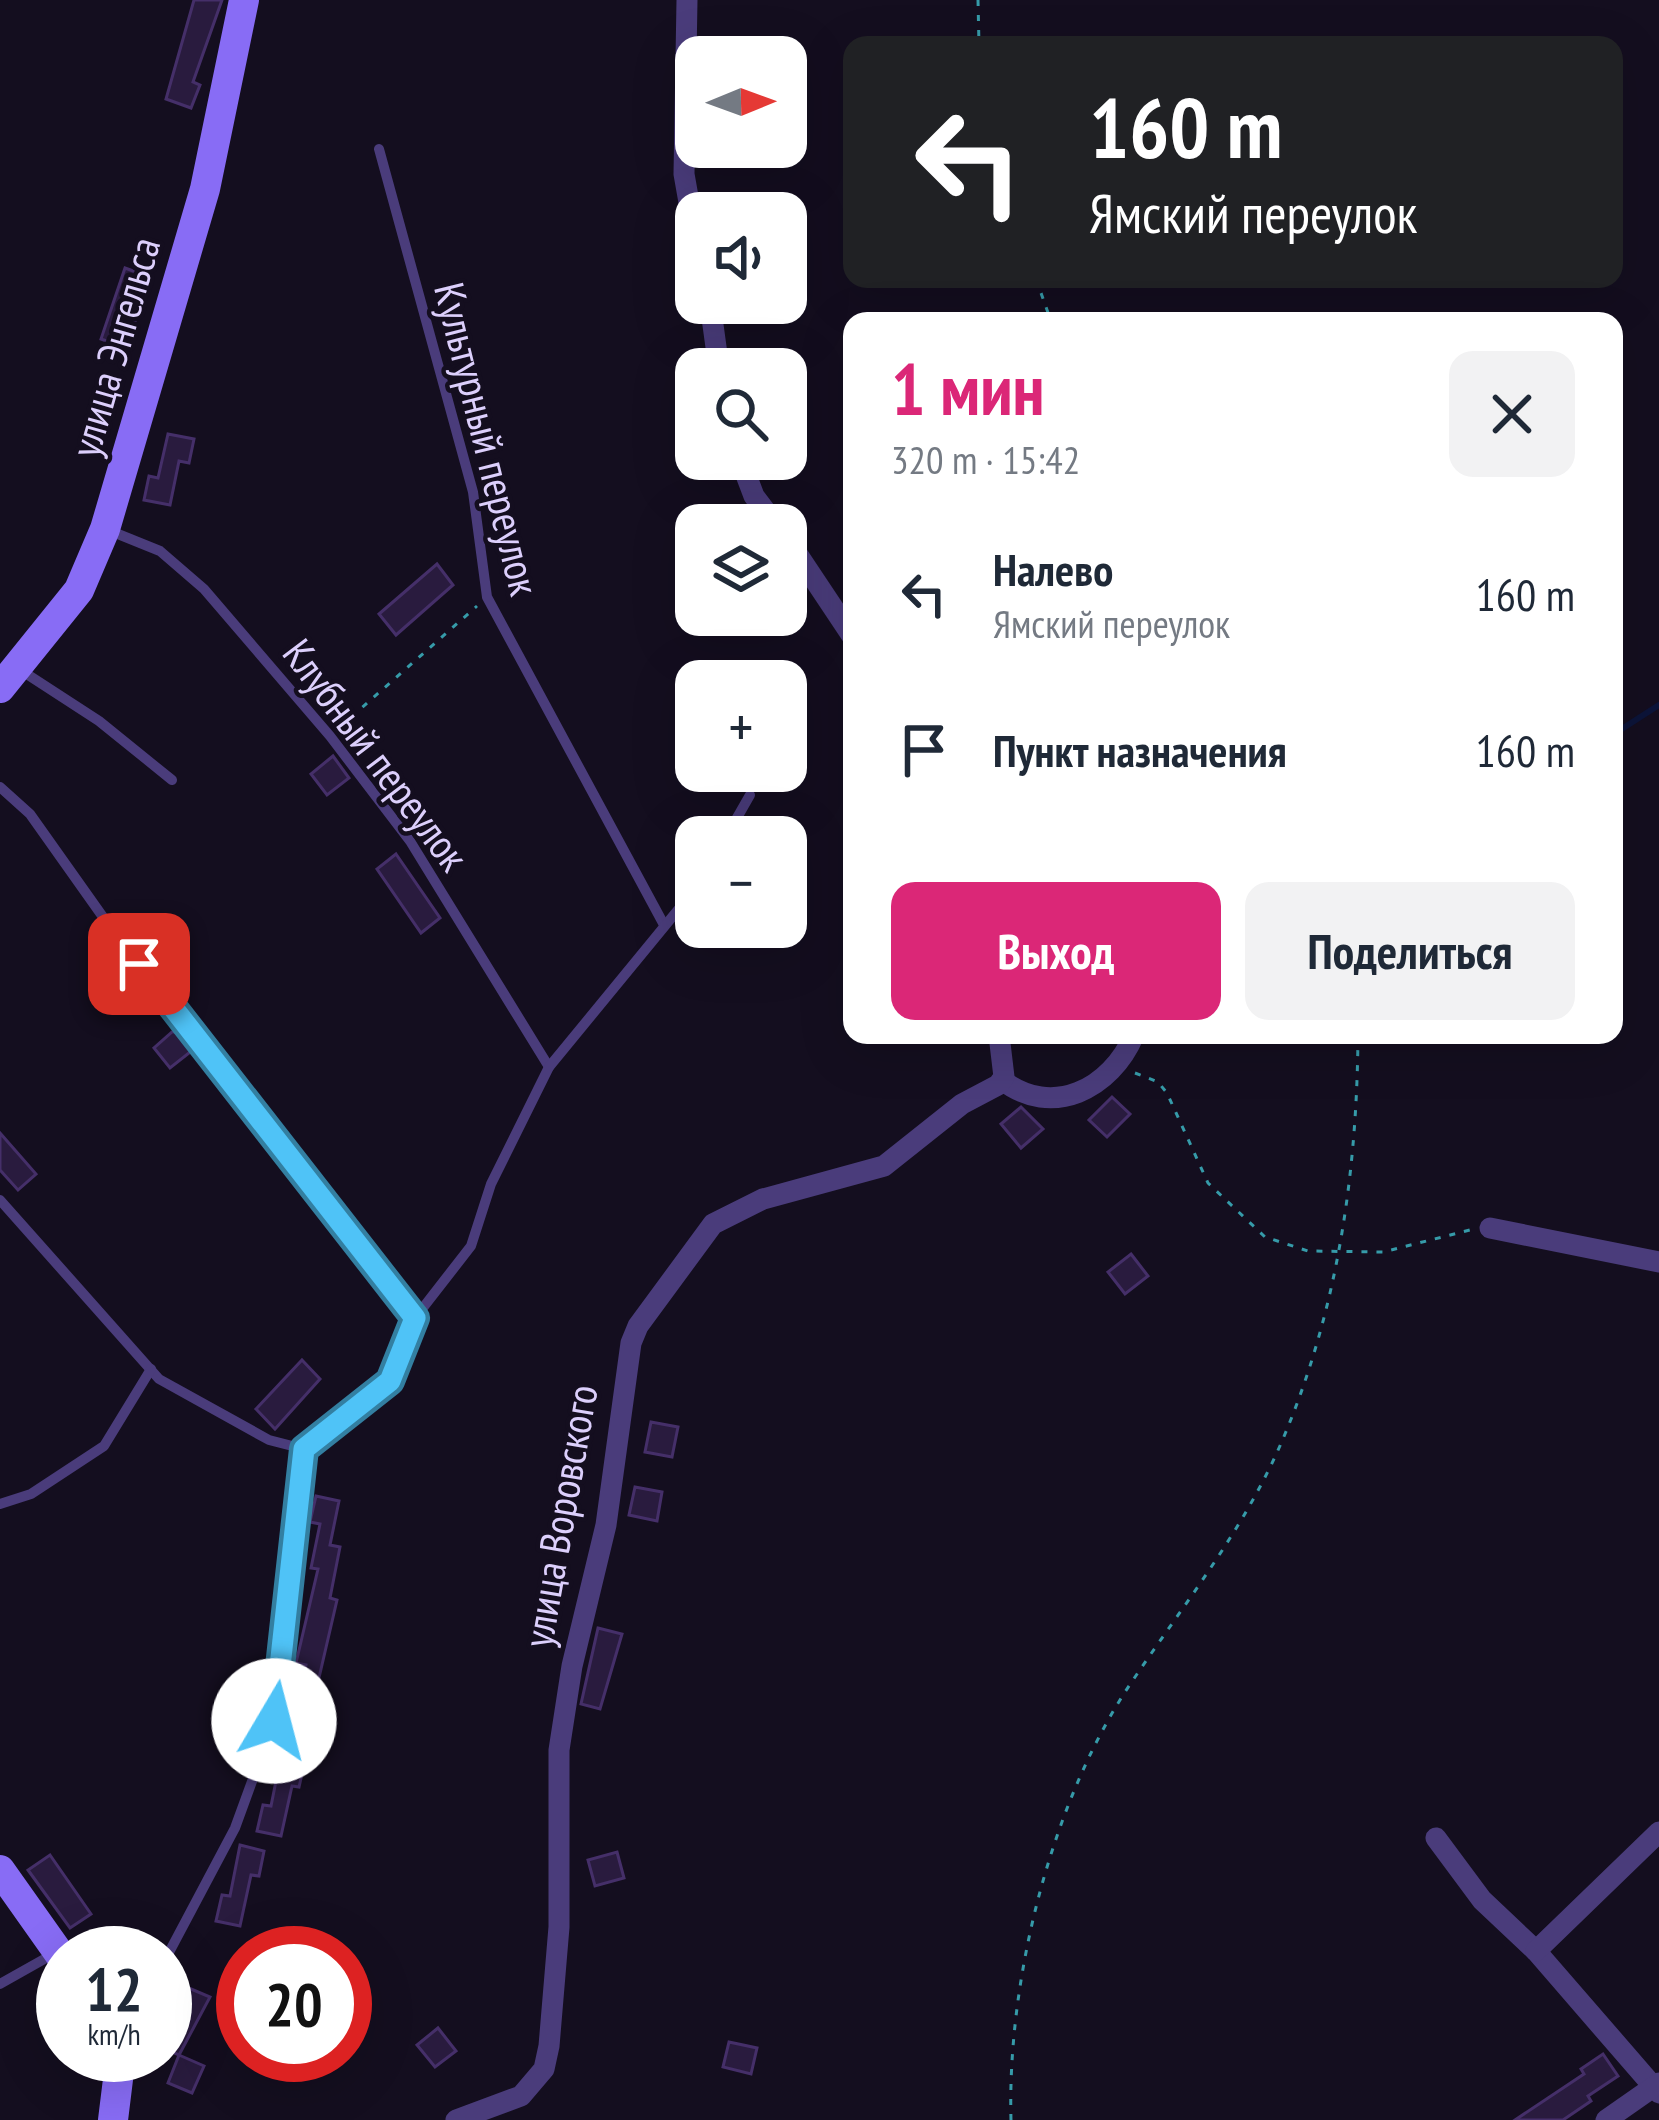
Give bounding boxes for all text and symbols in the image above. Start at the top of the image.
north arrow [675,36,807,168]
map controls [675,36,807,948]
text: 160 m [1089,72,1282,181]
icon: left [891,84,1047,240]
text: Ямский переулок [1089,178,1417,248]
button: sound [675,192,807,324]
street label: улица Энгельса [57,231,172,463]
street label: Культурный переулок [422,277,553,601]
text: 1 мин [891,342,1045,435]
button: search [675,348,807,480]
button: close [1449,351,1575,477]
text: 320 m · 15:42 [891,434,1080,485]
button: layers [675,504,807,636]
text: Налево [993,540,1113,598]
icon: left [891,561,957,627]
text: 160 m [1475,565,1575,623]
text: Ямский переулок [993,598,1230,649]
street label: Клубный переулок [271,628,482,882]
button: + [675,660,807,792]
icon: arrive [891,717,957,783]
text: Пункт назначения [993,721,1287,779]
text: 160 m [1475,721,1575,779]
button: − [675,816,807,948]
button: Выход [891,882,1221,1020]
button: Поделиться [1245,882,1575,1020]
pin [88,913,190,1015]
icon: arrive [106,931,172,997]
street label: улица Воровского [509,1380,610,1651]
position arrow [211,1658,337,1784]
speed limit sign: 20 [216,1926,372,2082]
text: 12 [85,1950,143,2028]
text: km/h [87,2014,141,2053]

